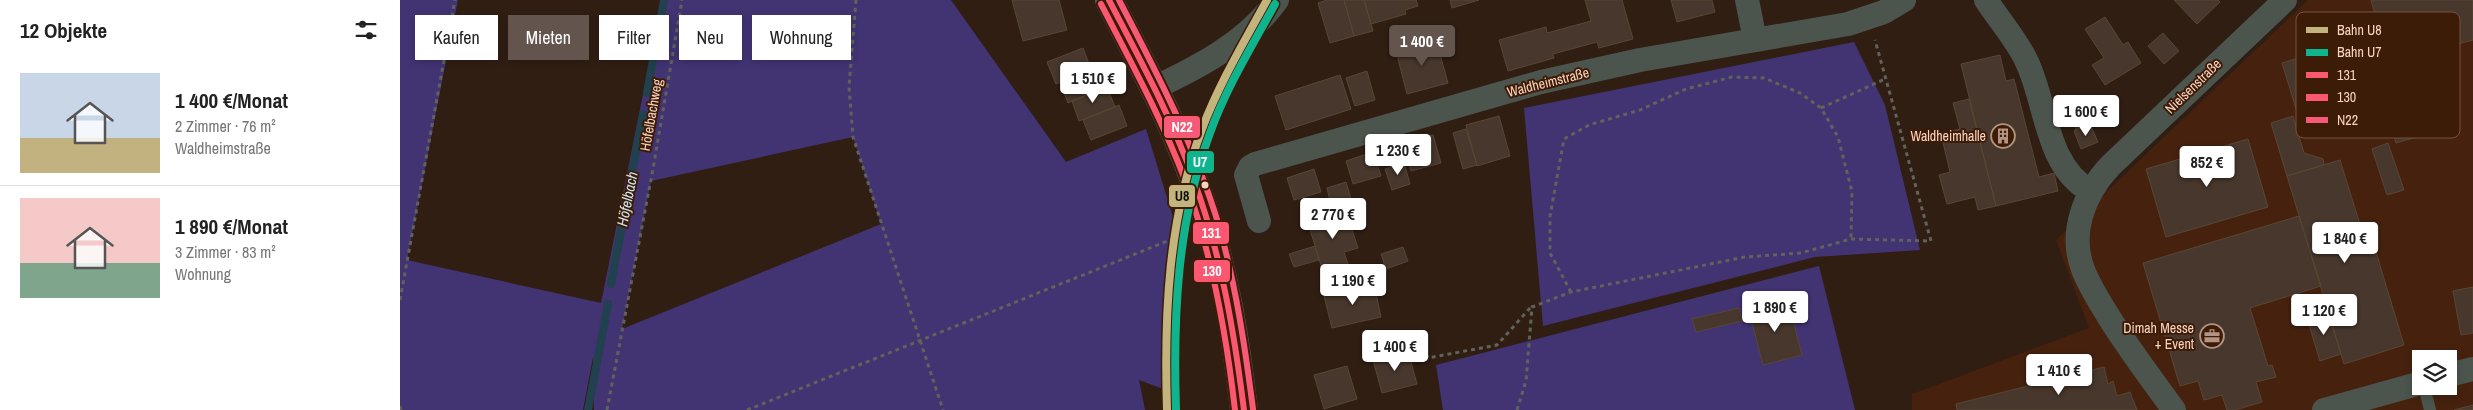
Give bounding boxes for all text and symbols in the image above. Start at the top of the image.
legend [2296,12,2460,138]
chip: Kaufen [415,15,498,60]
chip: Mieten [508,15,589,60]
chip: Filter [599,15,669,60]
chip: Neu [679,15,742,60]
chip: Wohnung [752,15,851,60]
text: 12 Objekte [20,16,107,45]
icon: filters [352,16,380,44]
text: Bahn U8 [2337,21,2382,39]
pin: 1 400 € [1376,24,1468,67]
text: 1 400 € [1400,30,1444,52]
text: Bahn U7 [2337,43,2382,61]
street label: Nielsenstraße [2161,55,2225,117]
pin: 1 510 € [1047,62,1139,104]
street label: Waldheimstraße [1505,63,1591,101]
text: 131 [2337,66,2357,84]
text: 1 510 € [1071,67,1115,89]
street label: Höfelbachweg [636,77,666,152]
text: 1 400 €/Monat [175,86,288,115]
text: 130 [2337,88,2356,106]
icon: home [60,93,120,153]
pin: 1 600 € [2040,94,2132,137]
text: 1 600 € [2064,100,2108,122]
text: N22 [2337,111,2358,129]
text: 2 Zimmer · 76 m² [175,115,276,137]
line badge: N22 [1163,115,1201,139]
text: N22 [1171,118,1193,136]
building icon: Waldheimhalle [1990,123,2016,149]
place label: Waldheimhalle [1910,127,1986,145]
pin: 1 230 € [1352,134,1444,176]
text: Waldheimstraße [175,137,271,159]
text: 1 230 € [1376,139,1420,161]
pin: 852 € [2172,146,2242,188]
line badge: U7 [1186,150,1215,174]
text: 852 € [2191,151,2223,173]
text: U7 [1193,153,1208,171]
water label: Höfelbach [611,170,643,228]
unlabelled marker [1200,180,1210,190]
line badge: U8 [1168,184,1196,208]
text: U8 [1175,187,1189,205]
pin: 2 770 € [1287,198,1379,240]
text: 2 770 € [1311,203,1355,225]
text: 1 890 €/Monat [175,212,288,241]
icon: home [60,218,120,278]
line badge: 131 [1192,221,1230,245]
pin: 1 840 € [2299,222,2391,264]
text: 131 [1201,224,1221,242]
text: 1 840 € [2323,227,2367,249]
text: 3 Zimmer · 83 m² [175,241,276,263]
line badge: 130 [1193,259,1231,283]
text: 130 [1202,262,1222,280]
text: Wohnung [175,263,231,285]
pin: 1 190 € [1307,264,1399,306]
text: 1 190 € [1331,269,1375,291]
pin: 1 890 € [1729,290,1821,333]
pin: 1 120 € [2278,294,2370,336]
text: 1 890 € [1753,296,1797,318]
text: 1 120 € [2302,299,2346,321]
place label: Dimah Messe + Event [2123,319,2194,353]
office icon: Dimah Messe + Event [2199,323,2225,349]
pin: 1 400 € [1349,330,1441,372]
text: 1 400 € [1373,335,1417,357]
map controls [2412,350,2457,395]
button: layers [2412,350,2457,395]
pin: 1 410 € [2013,354,2105,396]
text: 1 410 € [2037,359,2081,381]

